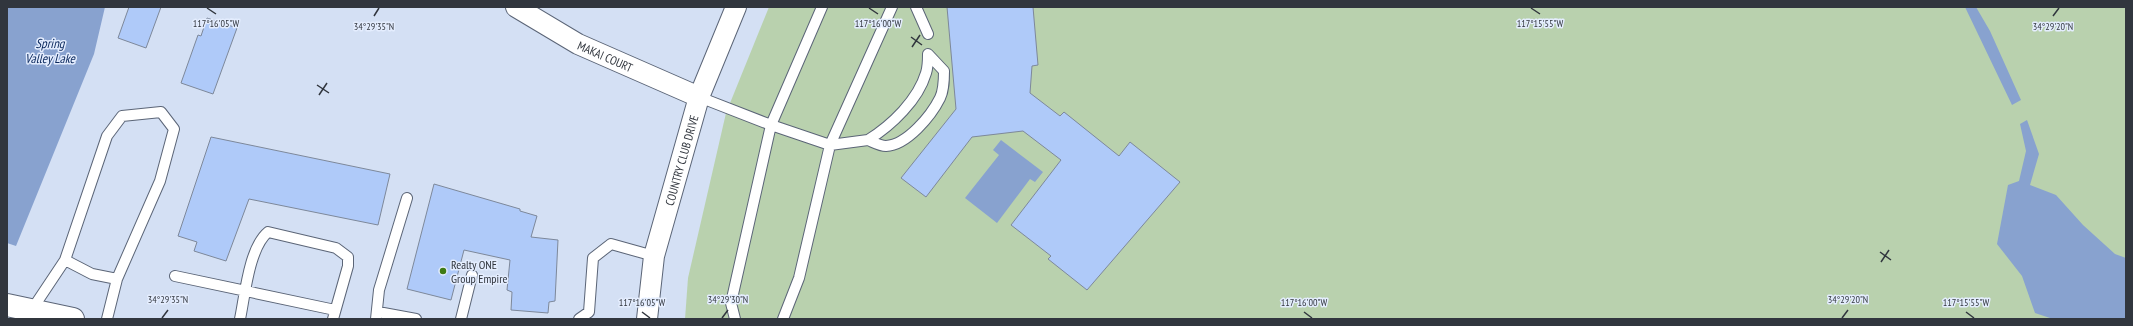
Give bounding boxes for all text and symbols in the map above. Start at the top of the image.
text: 117°16'05"W [193,17,240,30]
text: 117°16'00"W [855,17,902,30]
text: 117°15'55"W [1517,17,1564,30]
text: 34°29'35"N [354,20,394,33]
text: 34°29'20"N [2033,20,2073,33]
water label: Spring Valley Lake [25,35,77,67]
street label: MAKAI COURT [575,37,636,75]
street label: COUNTRY CLUB DRIVE [661,113,701,207]
place label: Realty ONE Group Empire [451,257,507,286]
marker: Realty ONE Group Empire [438,266,448,276]
text: 34°29'35"N [148,293,188,306]
text: 34°29'30"N [708,293,748,306]
text: 34°29'20"N [1828,293,1868,306]
text: 117°16'05"W [619,296,666,309]
text: 117°16'00"W [1281,296,1328,309]
text: 117°15'55"W [1943,296,1990,309]

